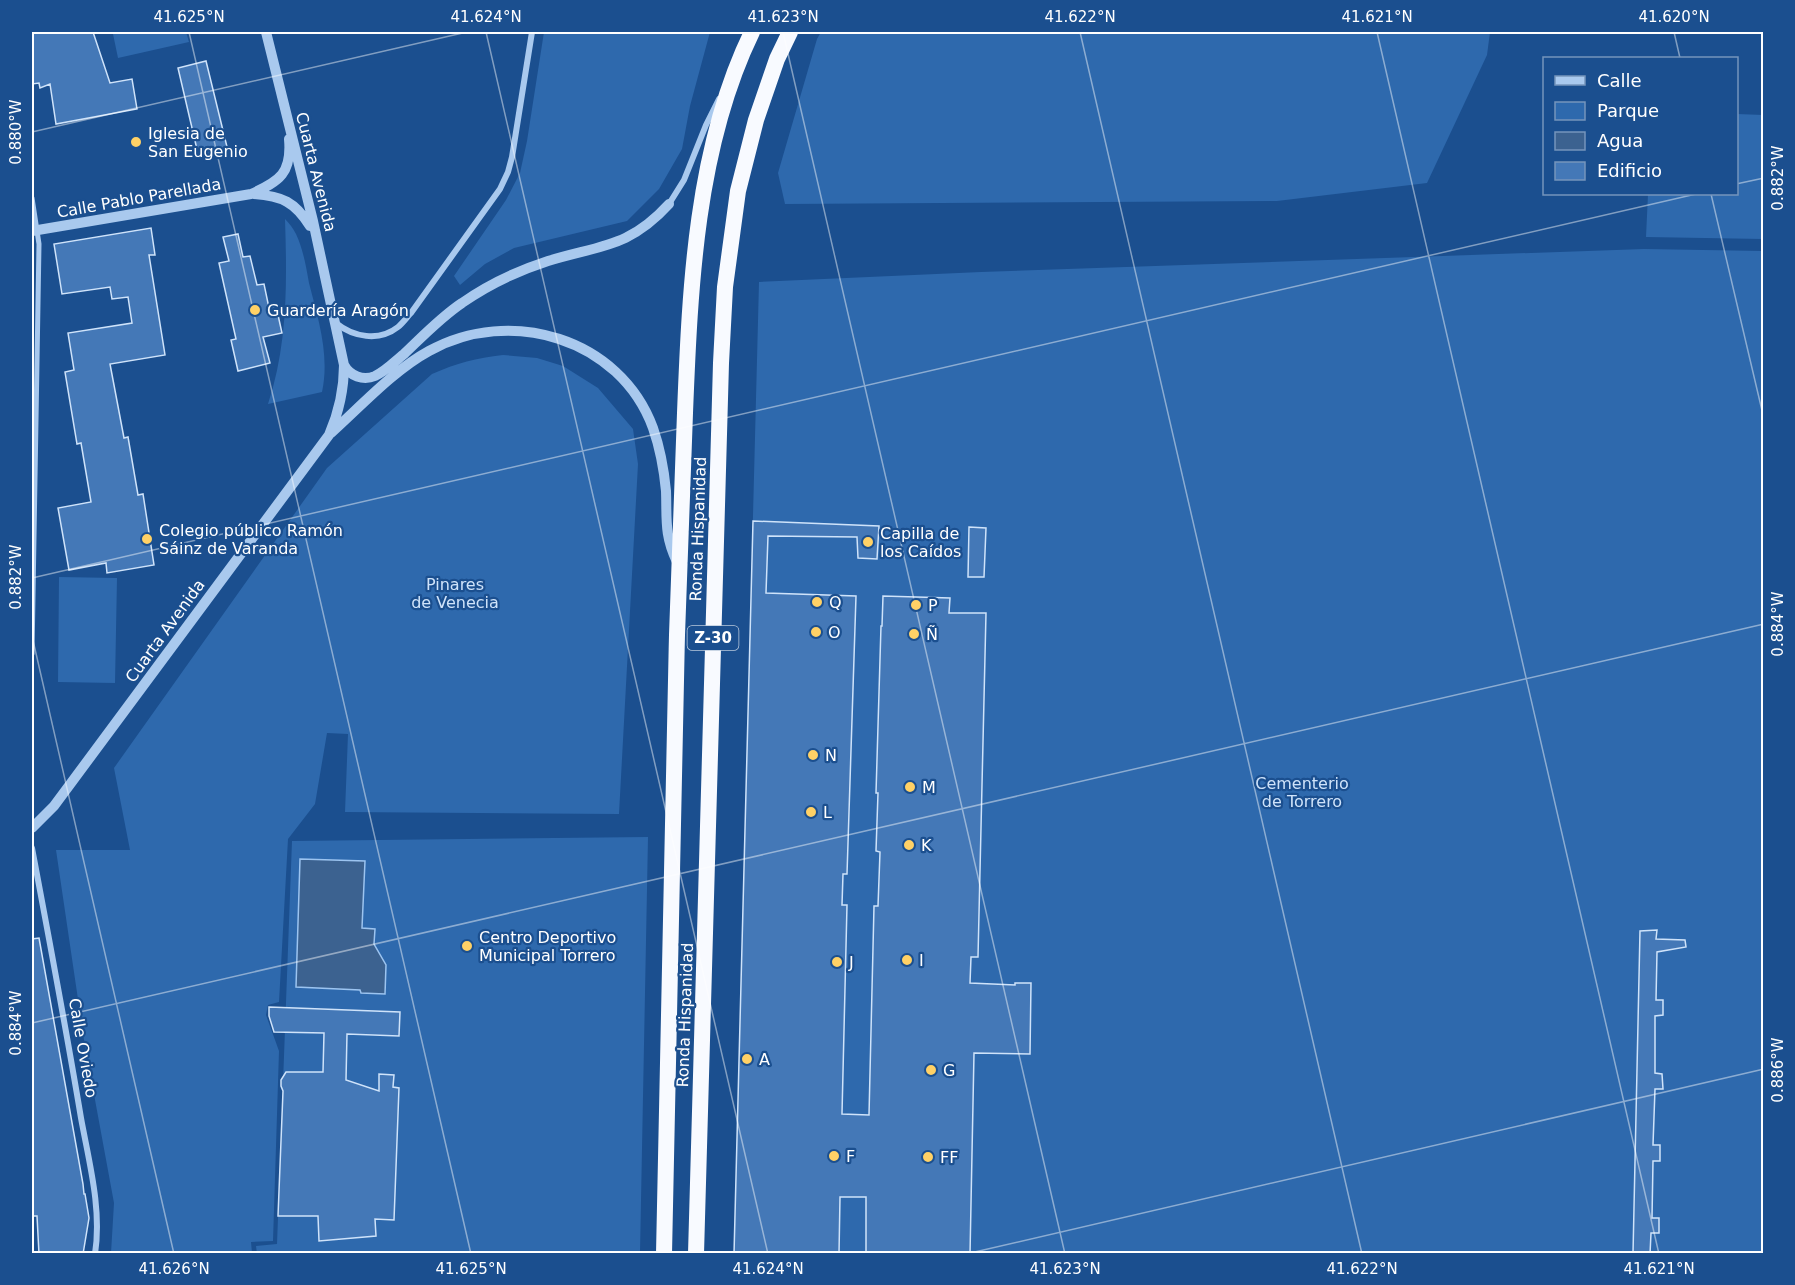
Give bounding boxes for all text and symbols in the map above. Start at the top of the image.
text: 41.625°N [153,8,225,26]
text: 41.624°N [450,8,522,26]
text: 41.623°N [747,8,819,26]
text: 41.622°N [1044,8,1116,26]
text: 41.621°N [1341,8,1413,26]
text: 41.620°N [1638,8,1710,26]
legend [1543,57,1738,195]
text: Calle [1597,70,1642,91]
text: 0.880°W [7,99,25,165]
text: Parque [1597,100,1659,121]
street label: Cuarta Avenida [292,110,340,234]
place label: Iglesia de San Eugenio [148,124,248,161]
text: Agua [1597,130,1643,151]
marker: Iglesia de San Eugenio [129,135,143,149]
text: 0.882°W [1769,145,1787,211]
text: Edificio [1597,160,1662,181]
street label: Calle Pablo Parellada [55,174,223,222]
place label: Guardería Aragón [267,301,409,320]
marker: Guardería Aragón [248,303,262,317]
street label: Ronda Hispanidad [686,456,710,602]
place label: Colegio público Ramón Sáinz de Varanda [159,521,343,558]
place label: Capilla de los Caídos [880,524,961,561]
marker: Colegio público Ramón Sáinz de Varanda [140,532,154,546]
marker: Capilla de los Caídos [861,535,875,549]
text: 0.882°W [7,544,25,610]
park label: Pinares de Venecia [411,575,499,612]
street label: Cuarta Avenida [121,576,209,686]
text: 0.884°W [1769,591,1787,657]
place label: Q [829,593,842,612]
marker: Q [810,595,824,609]
place label: P [928,596,938,615]
marker: P [909,598,923,612]
place label: O [828,623,841,642]
marker: O [809,625,823,639]
place label: Ñ [926,625,938,644]
road number: Z-30 [688,626,738,650]
marker: Ñ [907,627,921,641]
place label: N [825,746,837,765]
marker: N [806,748,820,762]
park label: Cementerio de Torrero [1255,774,1349,811]
place label: M [922,778,936,797]
marker: M [903,780,917,794]
place label: L [823,803,832,822]
marker: L [804,805,818,819]
place label: K [921,836,932,855]
marker: K [902,838,916,852]
place label: Centro Deportivo Municipal Torrero [479,928,616,965]
marker: Centro Deportivo Municipal Torrero [460,939,474,953]
street label: Ronda Hispanidad [673,942,697,1088]
place label: I [919,951,924,970]
place label: J [848,953,854,972]
marker: I [900,953,914,967]
marker: J [830,955,844,969]
text: 0.884°W [7,990,25,1056]
street label: Calle Oviedo [65,997,101,1099]
text: 0.886°W [1769,1037,1787,1103]
place label: A [759,1050,770,1069]
marker: A [740,1052,754,1066]
place label: G [943,1061,955,1080]
marker: G [924,1063,938,1077]
place label: F [846,1147,855,1166]
place label: FF [940,1148,958,1167]
marker: F [827,1149,841,1163]
marker: FF [921,1150,935,1164]
text: 41.626°N [138,1260,210,1278]
text: 41.625°N [435,1260,507,1278]
text: 41.624°N [732,1260,804,1278]
text: 41.623°N [1029,1260,1101,1278]
text: 41.622°N [1326,1260,1398,1278]
text: 41.621°N [1623,1260,1695,1278]

